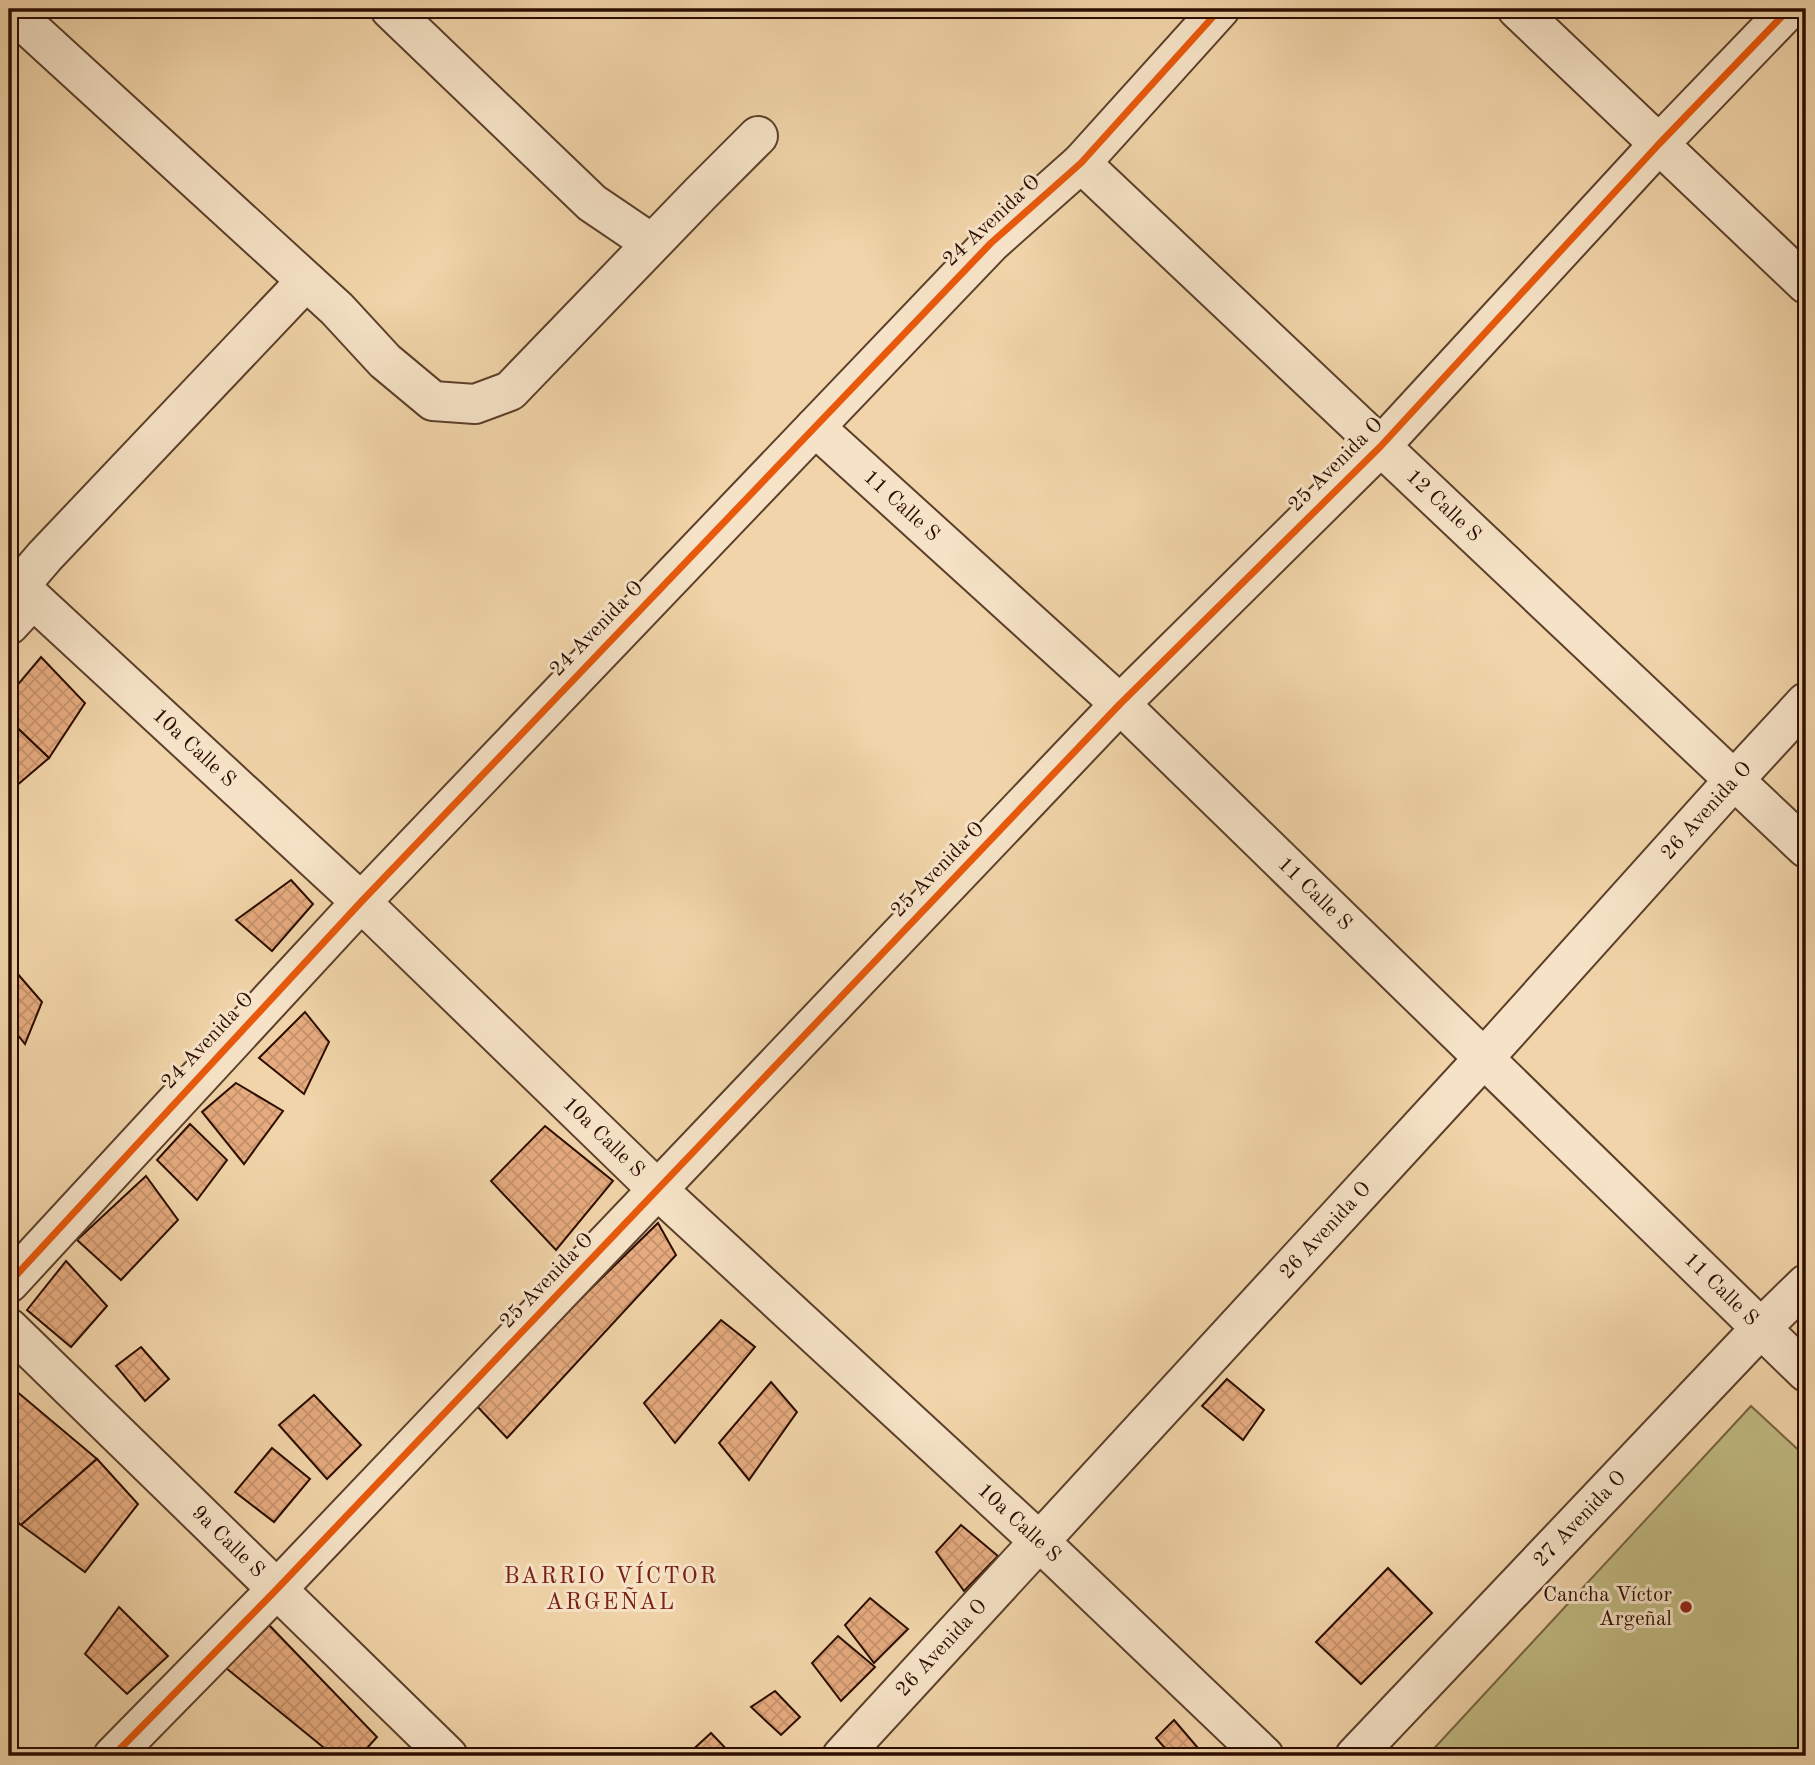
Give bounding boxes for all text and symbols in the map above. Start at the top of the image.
street label: 24 Avenida O [940,171,1044,271]
street label: 25 Avenida O [1285,414,1387,516]
street label: 11 Calle S [860,466,944,545]
street label: 12 Calle S [1402,466,1485,546]
street label: 24 Avenida O [546,577,648,681]
street label: 10a Calle S [148,704,240,791]
street label: 26 Avenida O [1657,758,1756,864]
street label: 25 Avenida O [887,818,989,922]
street label: 11 Calle S [1274,853,1356,934]
street label: 24 Avenida O [158,989,258,1093]
street label: 10a Calle S [559,1093,649,1181]
street label: 26 Avenida O [1276,1178,1375,1283]
street label: 25 Avenida O [496,1229,598,1333]
street label: 11 Calle S [1680,1249,1762,1330]
street label: 27 Avenida O [1530,1467,1630,1571]
street label: 10a Calle S [973,1479,1065,1566]
street label: 9a Calle S [188,1502,269,1582]
district label: BARRIO VÍCTOR ARGEÑAL [504,1561,718,1614]
place label: Cancha Víctor Argeñal [1543,1585,1672,1630]
street label: 26 Avenida O [892,1595,991,1700]
marker: Cancha Víctor Argeñal [1678,1599,1694,1615]

